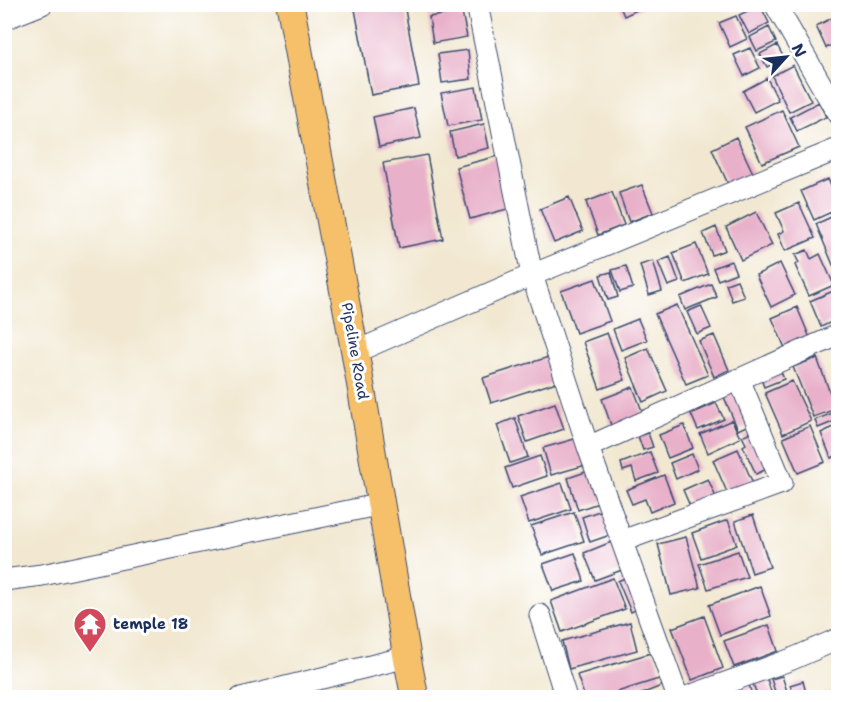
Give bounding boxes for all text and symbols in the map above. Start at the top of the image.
north arrow [756,27,816,87]
text: N [787,40,811,61]
street label: Pipeline Road [337,301,373,402]
temple icon: temple 18 [72,606,108,653]
place label: temple 18 [113,614,188,634]

